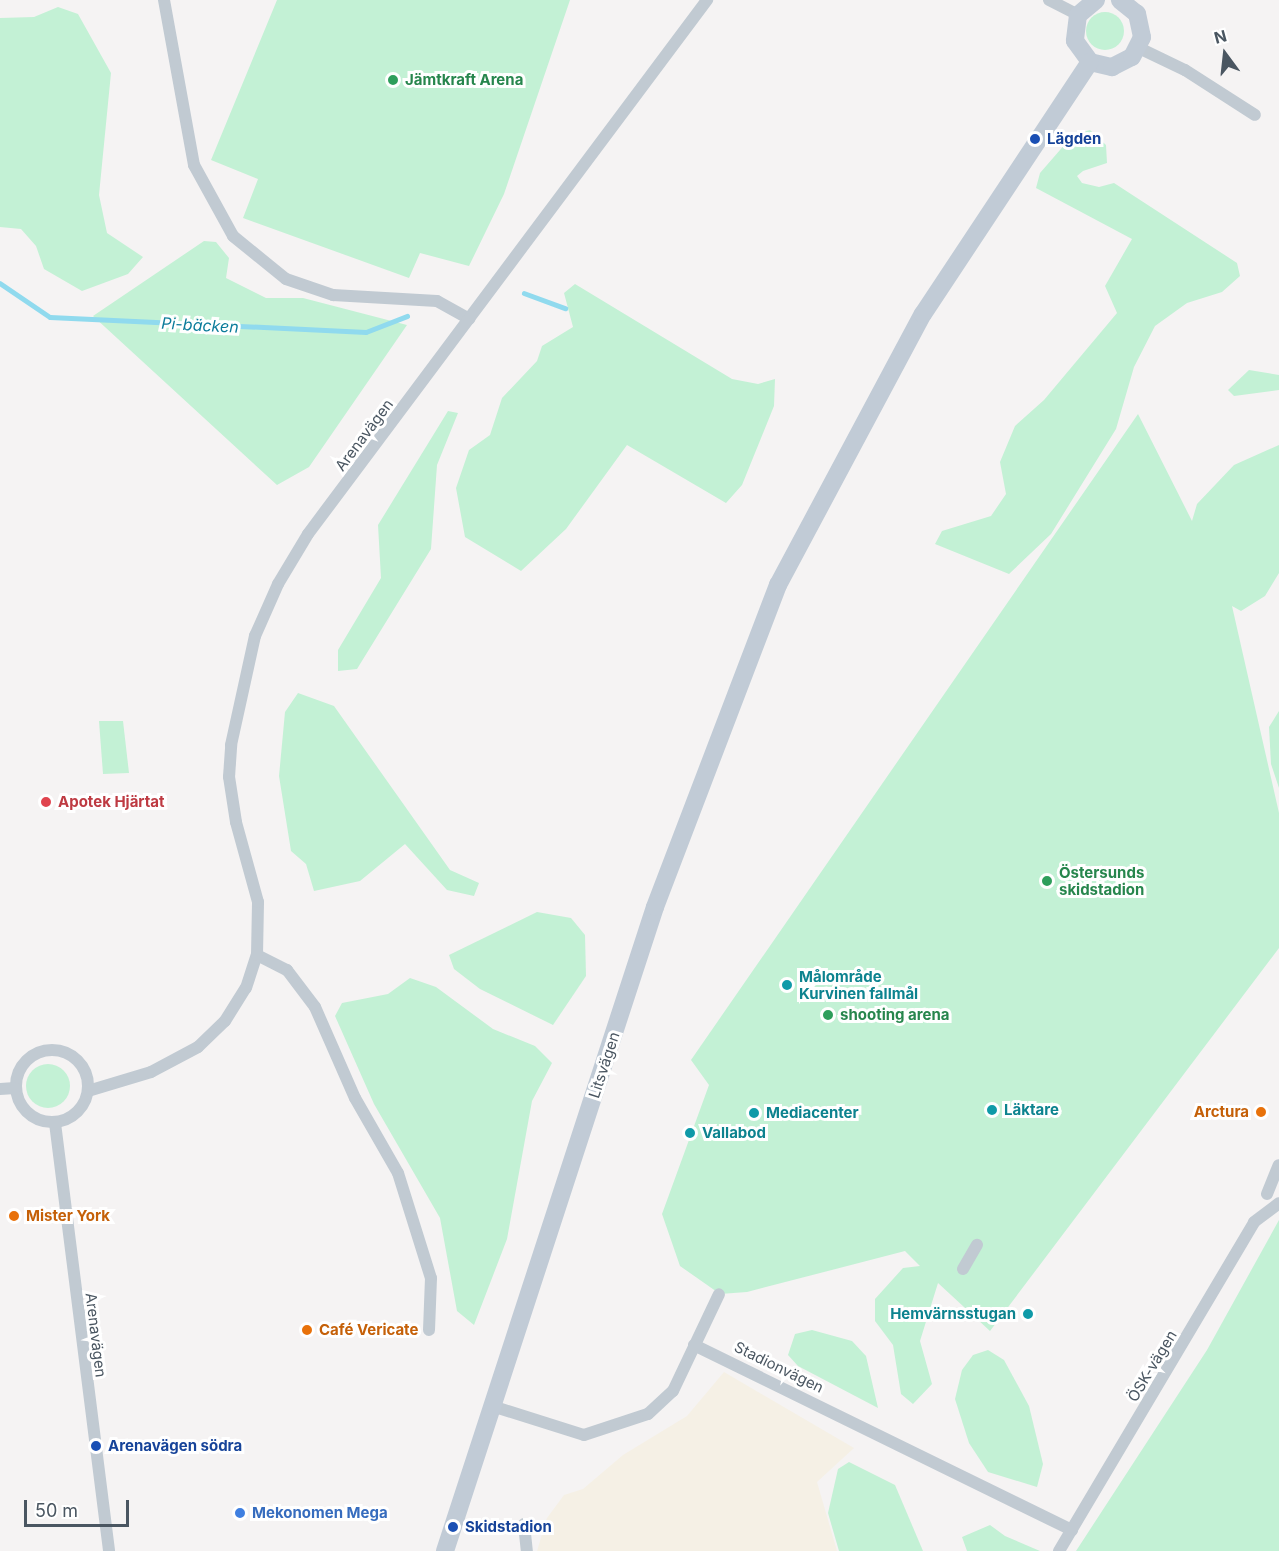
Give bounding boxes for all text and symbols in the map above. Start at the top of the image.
north arrow [1195,24,1255,84]
text: N [1212,25,1229,48]
place label: Jämtkraft Arena [405,71,523,89]
marker: Jämtkraft Arena [386,73,400,87]
place label: Lägden [1047,130,1101,148]
marker: Lägden [1028,132,1042,146]
water label: Pi-bäcken [161,313,239,337]
street label: Arenavägen [331,396,397,474]
place label: Apotek Hjärtat [58,793,165,811]
marker: Apotek Hjärtat [39,795,53,809]
place label: Östersunds skidstadion [1059,863,1144,898]
marker: Östersunds skidstadion [1040,874,1054,888]
place label: Målområde Kurvinen fallmål [799,967,918,1002]
marker: Målområde Kurvinen fallmål [780,978,794,992]
place label: shooting arena [840,1006,949,1024]
marker: shooting arena [821,1008,835,1022]
street label: Litsvägen [585,1030,623,1100]
place label: Läktare [1004,1101,1059,1119]
marker: Läktare [985,1103,999,1117]
place label: Arctura [1194,1103,1249,1121]
place label: Mediacenter [766,1104,859,1122]
marker: Arctura [1254,1105,1268,1119]
marker: Mediacenter [747,1106,761,1120]
place label: Vallabod [702,1124,766,1142]
marker: Vallabod [683,1126,697,1140]
place label: Mister York [26,1207,110,1225]
marker: Mister York [7,1209,21,1223]
street label: Arenavägen [82,1292,110,1378]
place label: Hemvärnsstugan [890,1305,1016,1323]
marker: Hemvärnsstugan [1021,1307,1035,1321]
place label: Café Vericate [319,1321,418,1339]
marker: Café Vericate [300,1323,314,1337]
street label: ÖSK-vägen [1124,1327,1180,1405]
street label: Stadionvägen [731,1338,827,1396]
place label: Arenavägen södra [108,1437,242,1455]
marker: Arenavägen södra [89,1439,103,1453]
scale bar [27,1488,132,1526]
text: 50 m [35,1500,78,1521]
place label: Mekonomen Mega [252,1504,388,1522]
marker: Mekonomen Mega [233,1506,247,1520]
place label: Skidstadion [465,1518,552,1536]
marker: Skidstadion [446,1520,460,1534]

